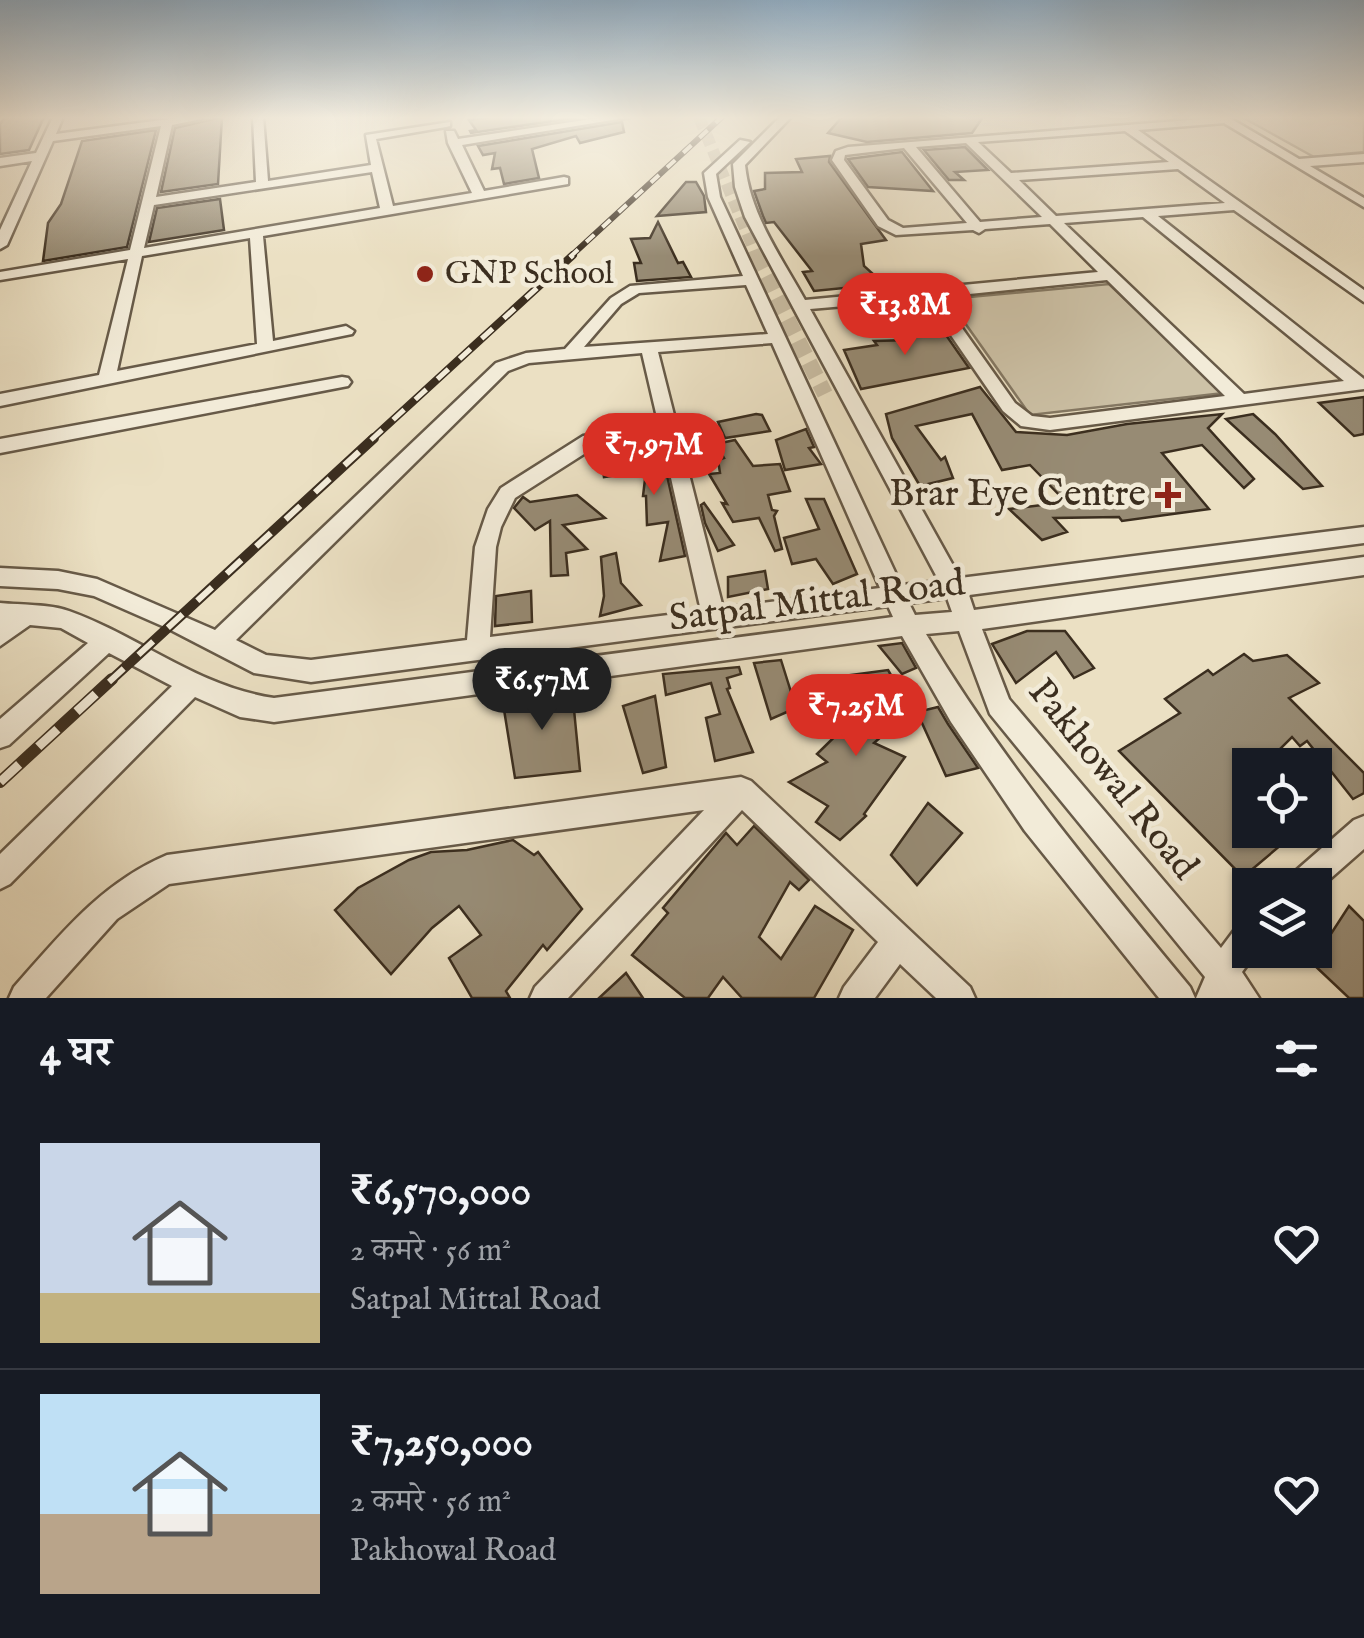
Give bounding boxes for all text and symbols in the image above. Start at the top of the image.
place label: GNP School [445,254,614,295]
marker: GNP School [414,263,436,285]
pin: ₹13.8M [824,273,986,358]
text: ₹13.8M [859,285,951,326]
pin: ₹7.97M [573,413,735,498]
text: ₹7.97M [605,425,703,466]
place label: Brar Eye Centre [889,471,1146,519]
marker: Brar Eye Centre [1155,482,1181,508]
street label: Satpal Mittal Road [666,560,968,644]
pin: ₹6.57M [461,648,623,733]
text: ₹6.57M [494,660,590,701]
street label: Pakhowal Road [1016,670,1208,891]
pin: ₹7.25M [775,674,937,759]
text: ₹7.25M [808,686,904,727]
map controls [1232,748,1332,968]
button: locate [1232,748,1332,848]
button: layers [1232,868,1332,968]
text: 4 घर [40,1027,111,1080]
icon: filters [1269,1031,1324,1086]
text: ₹6,570,000 [350,1166,531,1219]
icon: home [120,1183,240,1303]
icon: heart [1269,1216,1324,1271]
text: 2 कमरे · 56 m² [350,1231,511,1272]
text: Satpal Mittal Road [350,1280,601,1321]
text: ₹7,250,000 [350,1417,533,1470]
icon: home [120,1434,240,1554]
icon: heart [1269,1467,1324,1522]
text: 2 कमरे · 56 m² [350,1482,511,1523]
text: Pakhowal Road [350,1531,556,1572]

